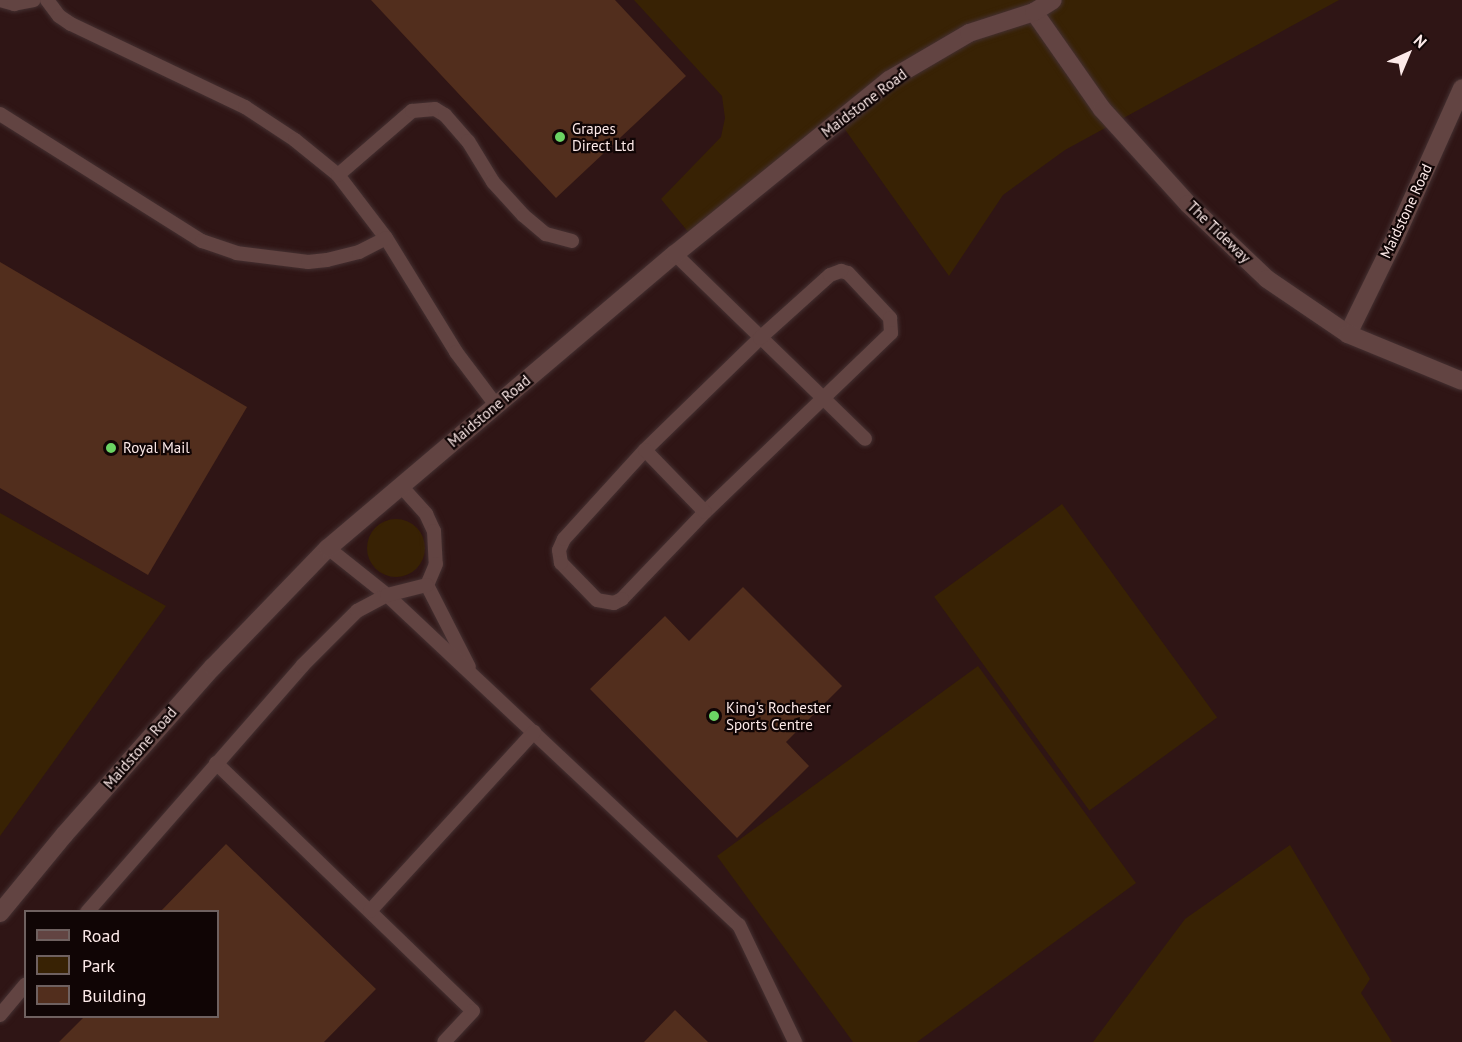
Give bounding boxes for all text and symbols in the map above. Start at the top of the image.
north arrow [1378,24,1438,84]
text: N [1410,30,1431,52]
street label: Maidstone Road [818,65,910,141]
place label: Grapes Direct Ltd [572,119,634,154]
marker: Grapes Direct Ltd [553,130,567,144]
street label: Maidstone Road [1376,161,1436,261]
street label: The Tideway [1183,197,1255,267]
street label: Maidstone Road [444,371,534,451]
place label: Royal Mail [123,439,190,457]
marker: Royal Mail [104,441,118,455]
place label: King's Rochester Sports Centre [726,698,831,733]
street label: Maidstone Road [100,704,180,792]
marker: King's Rochester Sports Centre [707,709,721,723]
legend [24,910,219,1018]
text: Road [82,924,120,947]
text: Park [82,954,115,977]
text: Building [82,984,146,1007]

